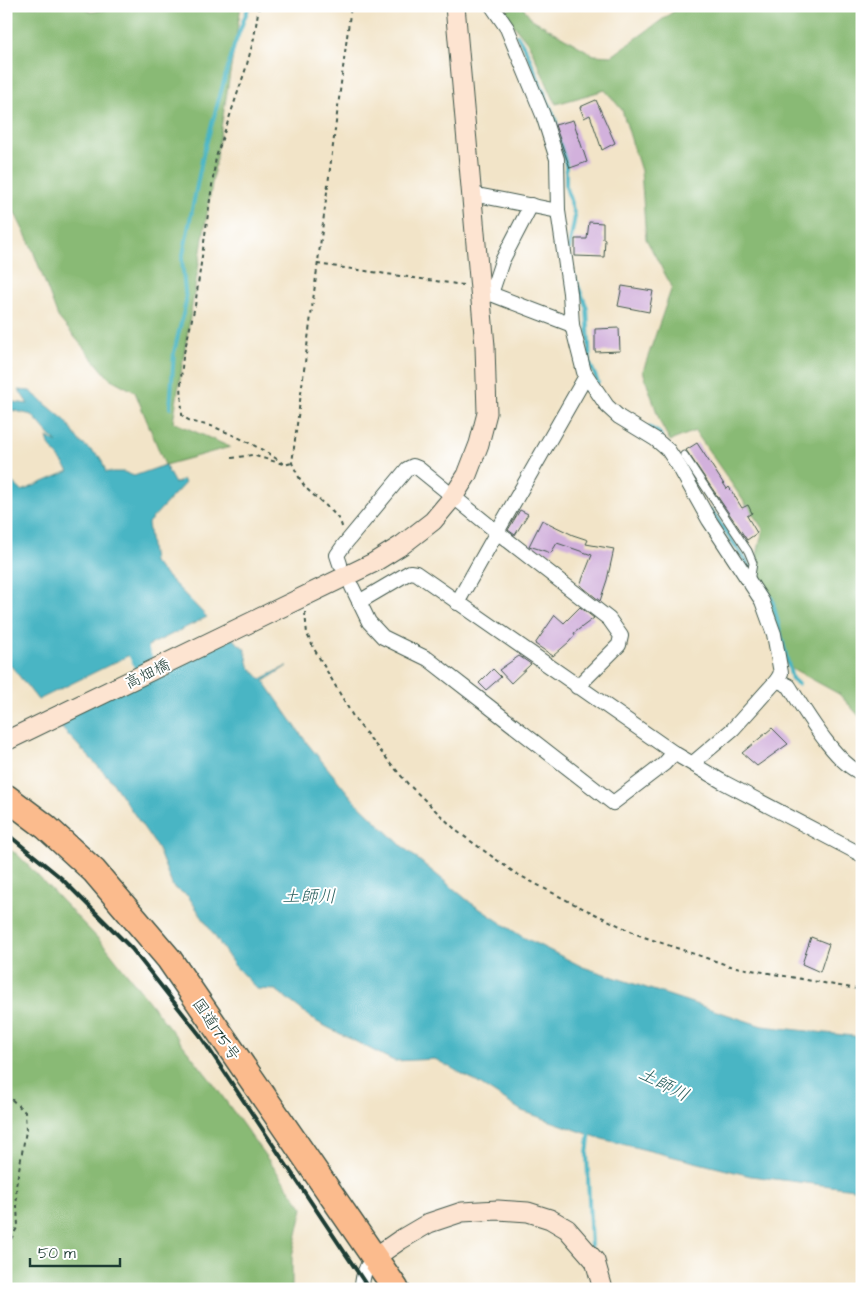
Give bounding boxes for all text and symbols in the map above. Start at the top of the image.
street label: 高畑橋 [121,653,174,694]
water label: 土師川 [282,884,336,909]
street label: 国道175号 [187,994,245,1065]
water label: 土師川 [634,1061,694,1108]
scale bar [30,1235,120,1267]
text: 50 m [38,1243,76,1264]

